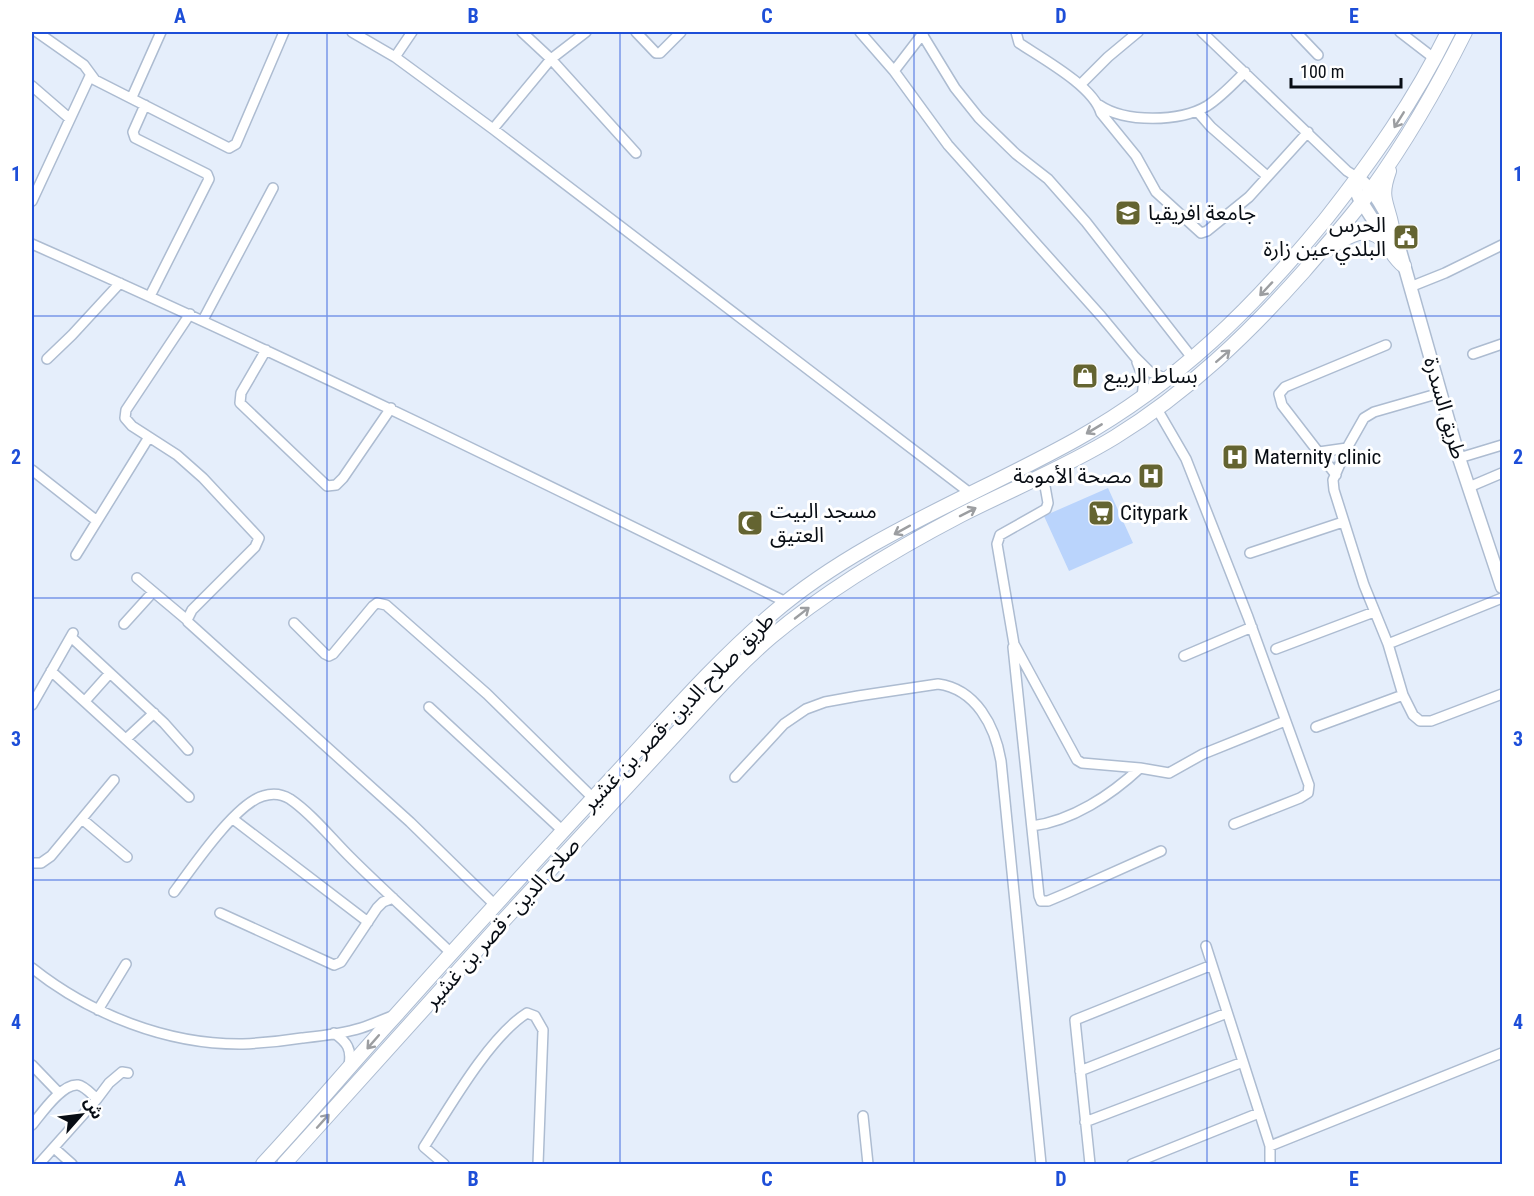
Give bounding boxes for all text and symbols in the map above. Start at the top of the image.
text: A [174,4,186,28]
text: B [467,4,479,28]
text: C [761,4,773,28]
text: D [1055,4,1067,28]
text: E [1349,4,1359,28]
scale bar [1291,51,1400,89]
text: 100 m [1300,61,1344,82]
one-way arrow [1393,111,1406,128]
text: 1 [11,162,21,186]
text: 1 [1513,162,1523,186]
school or university icon: جامعة افريقيا [1113,198,1143,228]
place label: جامعة افريقيا [1148,201,1256,225]
place label: الحرس البلدي-عين زارة [1264,213,1386,265]
public building icon: الحرس البلدي-عين زارة [1391,222,1421,252]
one-way arrow [1259,281,1273,296]
one-way arrow [1215,349,1231,362]
street label: طريق السدرة [1418,354,1471,462]
shop icon: بساط الربيع [1070,361,1100,391]
place label: بساط الربيع [1104,364,1198,391]
one-way arrow [1086,424,1103,436]
hospital icon: Maternity clinic [1220,442,1250,472]
text: 2 [11,445,21,469]
place label: Maternity clinic [1254,445,1381,469]
text: 2 [1513,445,1523,469]
hospital icon: مصحة الأمومة [1136,461,1166,491]
place label: مصحة الأمومة [1013,464,1132,488]
supermarket icon: Citypark [1086,498,1116,528]
place label: مسجد البيت العتيق [770,499,877,548]
place label: Citypark [1120,501,1188,525]
one-way arrow [959,505,977,517]
mosque icon: مسجد البيت العتيق [735,508,765,538]
one-way arrow [894,525,912,536]
one-way arrow [793,606,809,619]
street label: طريق صلاح الدين -قصر بن غشير [576,608,781,819]
text: 3 [11,727,21,751]
text: 3 [1513,727,1523,751]
street label: صلاح الدين - قصر بن غشير [419,833,587,1016]
text: 4 [11,1010,21,1034]
text: 4 [1513,1010,1523,1034]
one-way arrow [366,1034,379,1050]
north arrow [51,1085,111,1145]
text: ش [80,1094,107,1122]
one-way arrow [316,1114,330,1129]
text: A [174,1167,186,1191]
text: B [467,1167,479,1191]
text: C [761,1167,773,1191]
text: D [1055,1167,1067,1191]
text: E [1349,1167,1359,1191]

